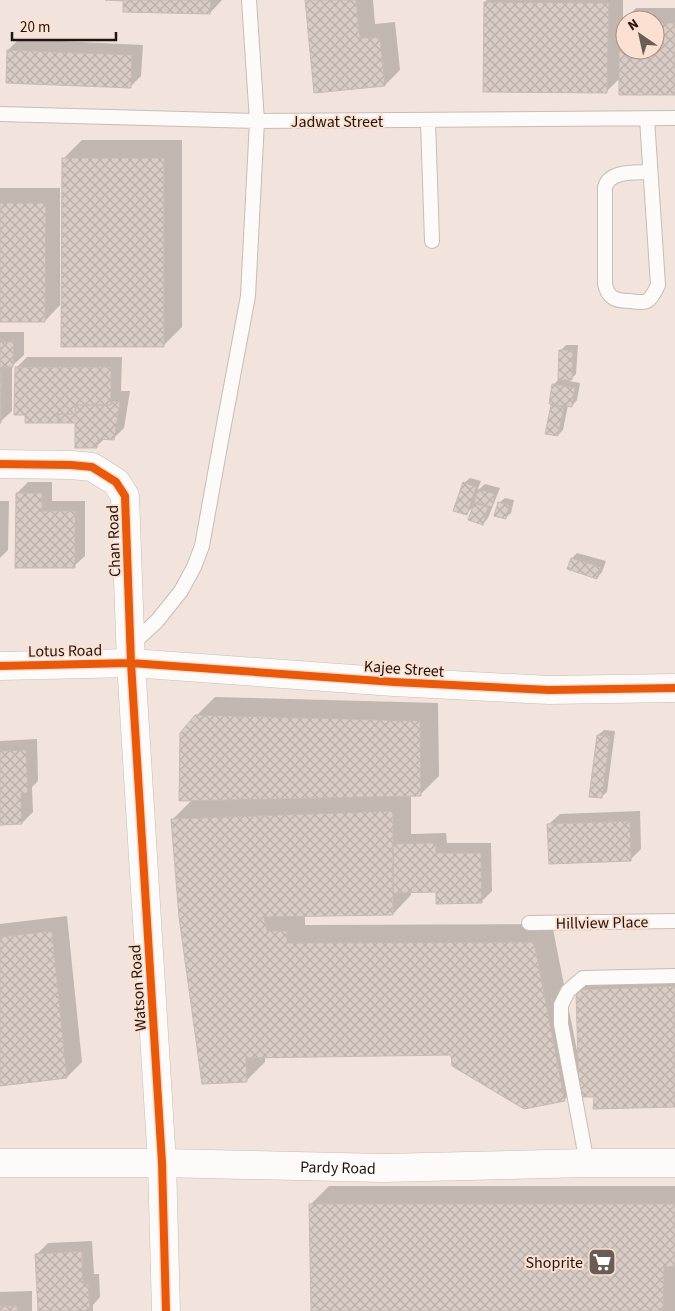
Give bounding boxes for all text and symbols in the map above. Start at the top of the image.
scale bar [12,10,116,42]
north arrow [615,10,665,60]
text: N [624,14,643,36]
text: 20 m [20,17,50,38]
street label: Jadwat Street [291,111,384,133]
street label: Chan Road [102,505,126,577]
street label: Lotus Road [28,639,102,663]
street label: Kajee Street [363,655,445,683]
street label: Hillview Place [555,911,649,935]
street label: Watson Road [124,944,152,1032]
street label: Pardy Road [300,1156,376,1180]
supermarket icon: Shoprite [587,1247,617,1277]
place label: Shoprite [526,1252,583,1274]

